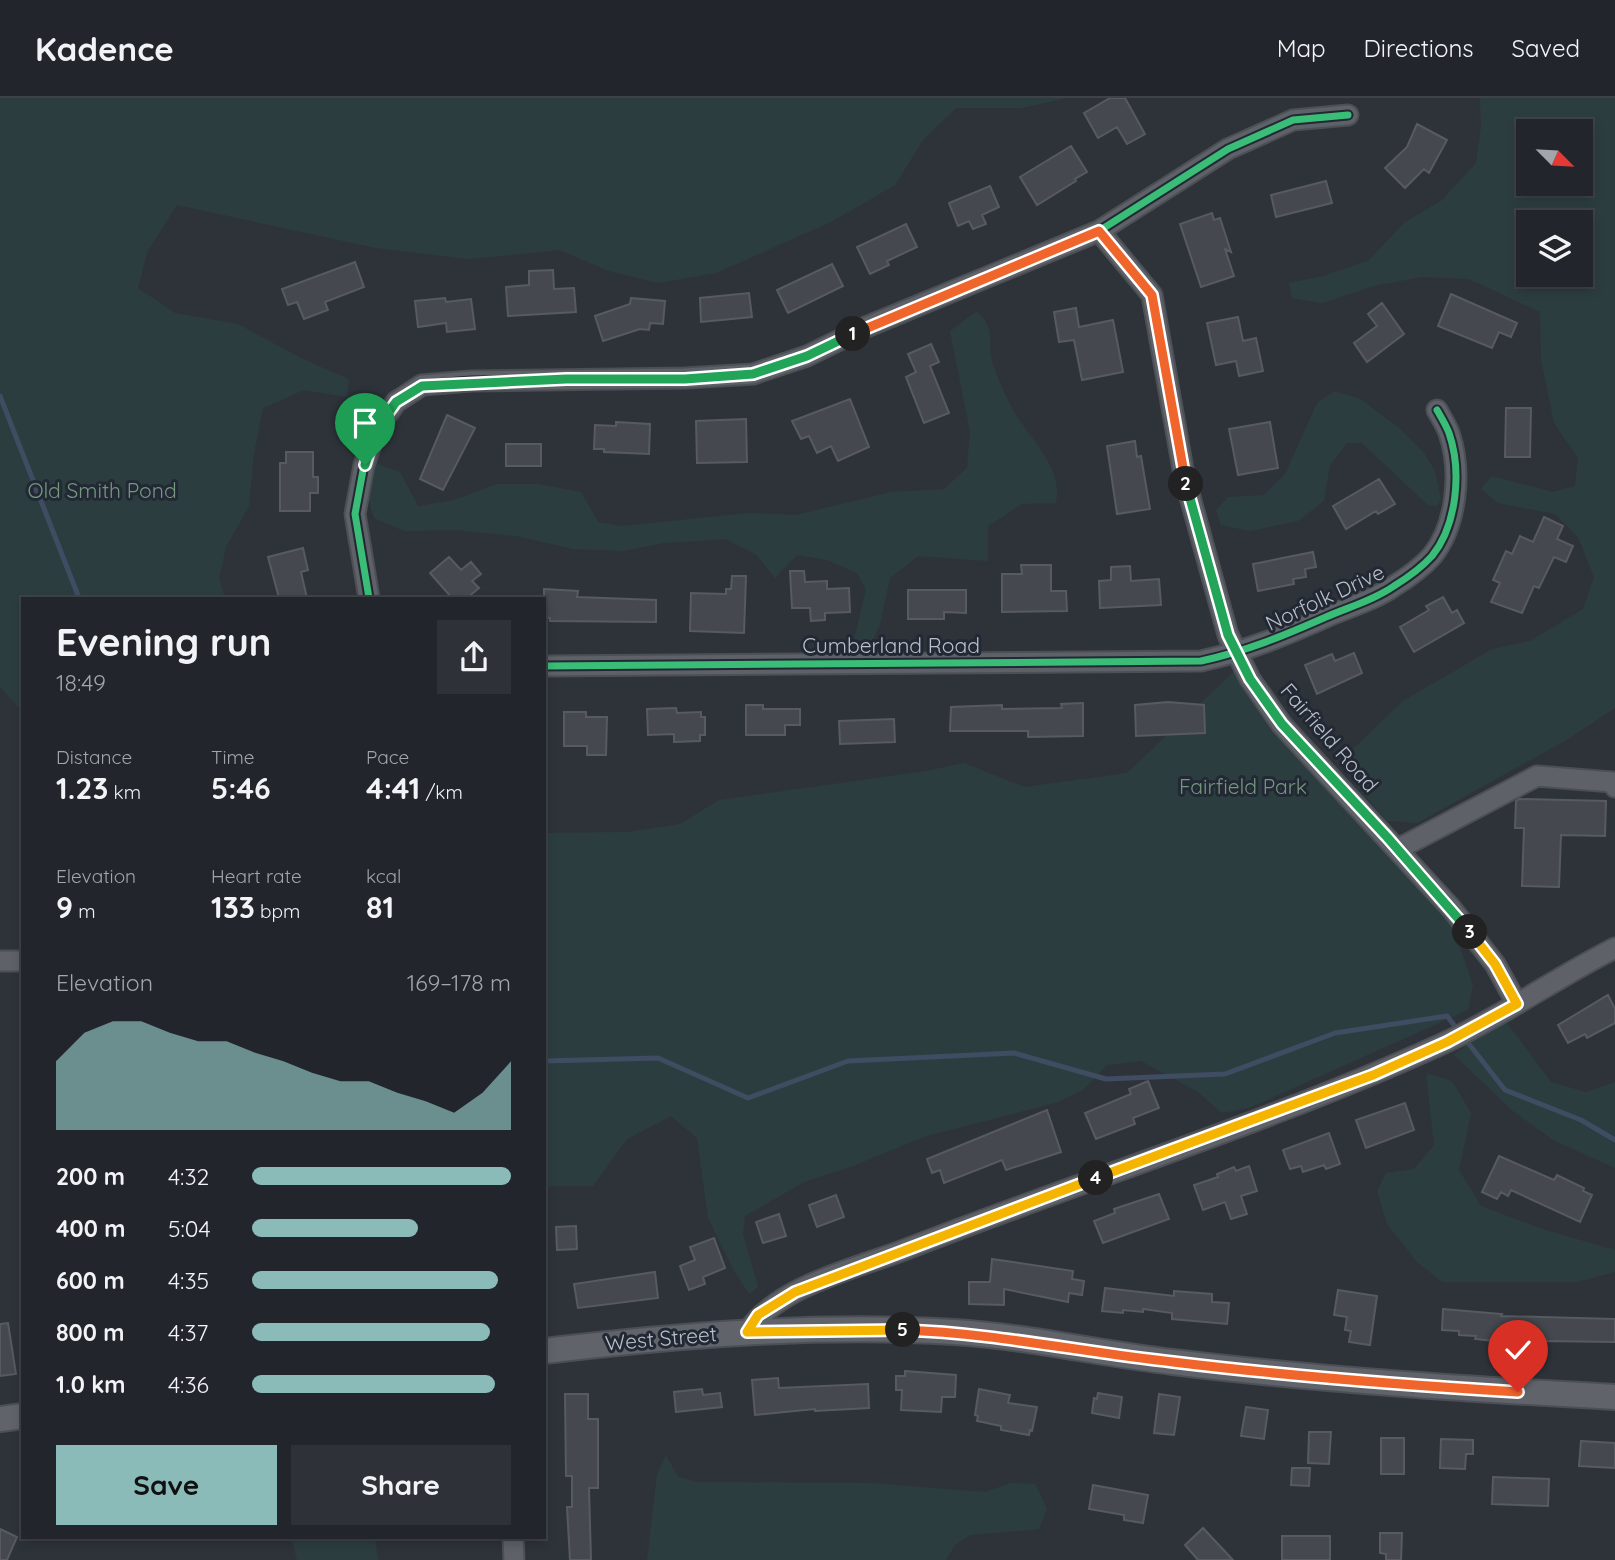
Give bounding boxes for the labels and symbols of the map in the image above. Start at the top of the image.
north arrow [1516,119,1592,196]
pin: 1 [836,316,870,352]
pin [335,393,395,465]
pin: 2 [1168,466,1204,502]
park label: Old Smith Pond [27,477,177,503]
street label: Norfolk Drive [1261,558,1388,636]
street label: Cumberland Road [802,632,980,658]
street label: Fairfield Road [1275,678,1384,797]
park label: Fairfield Park [1179,773,1307,799]
pin: 3 [1452,914,1488,950]
pin: 4 [1078,1160,1114,1196]
pin: 5 [886,1312,920,1348]
street label: West Street [604,1320,718,1356]
pin [1488,1320,1548,1392]

